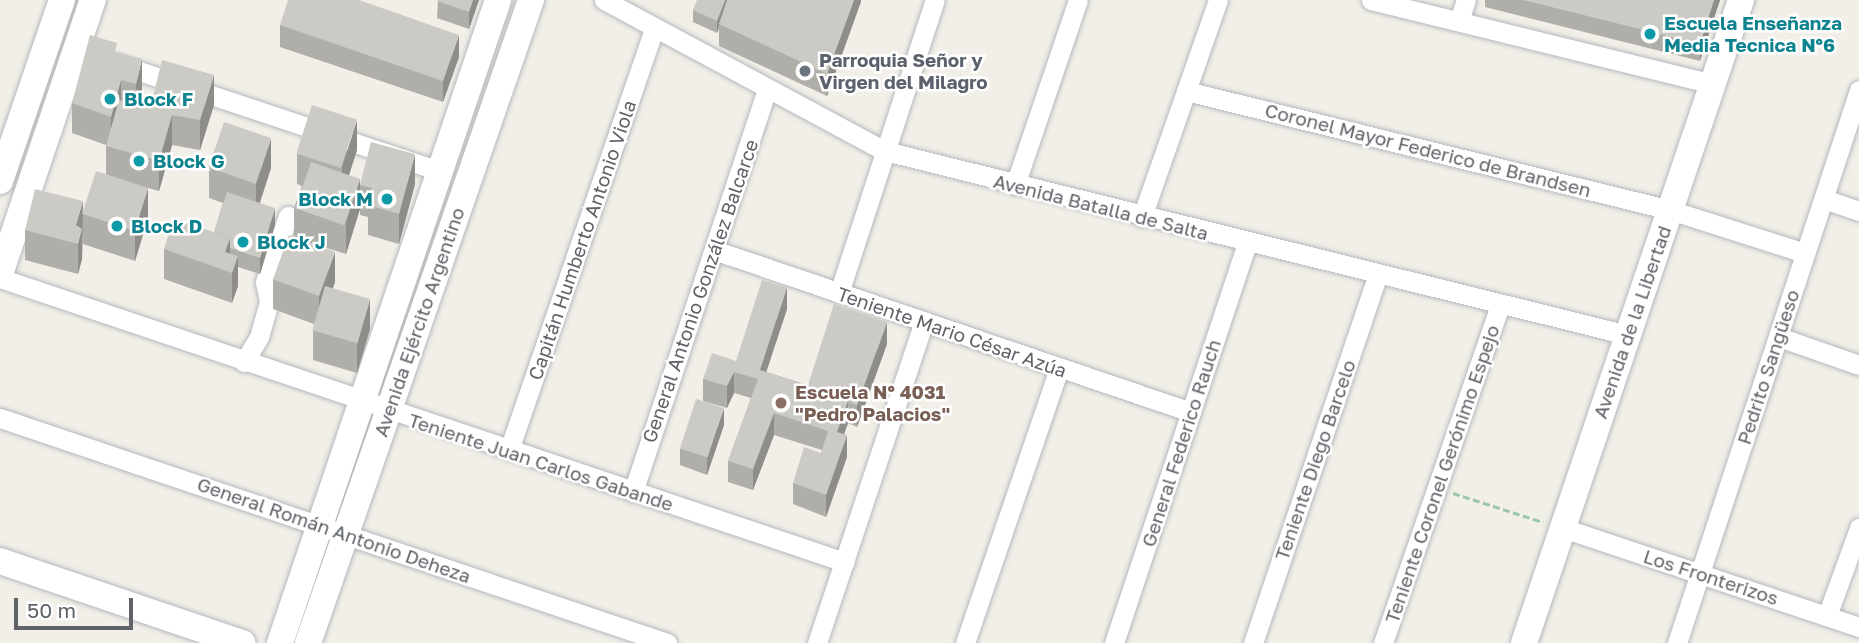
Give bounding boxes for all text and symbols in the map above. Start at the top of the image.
place label: Escuela Enseñanza Media Tecnica N°6 [1664,12,1842,56]
marker: Escuela Enseñanza Media Tecnica N°6 [1642,26,1658,42]
place label: Parroquia Señor y Virgen del Milagro [819,49,988,93]
marker: Parroquia Señor y Virgen del Milagro [797,63,813,79]
place label: Block F [124,88,193,110]
marker: Block F [102,91,118,107]
street label: Capitán Humberto Antonio Viola [523,97,641,383]
street label: Coronel Mayor Federico de Brandsen [1263,98,1593,202]
street label: General Antonio González Balcarce [637,136,763,446]
place label: Block G [153,150,225,172]
marker: Block G [131,153,147,169]
street label: Avenida Batalla de Salta [991,169,1211,245]
place label: Block M [298,188,373,210]
marker: Block M [379,191,395,207]
street label: Avenida Ejército Argentino [369,204,469,440]
place label: Block D [131,215,202,237]
marker: Block D [109,218,125,234]
street label: Avenida de la Libertad [1588,223,1676,421]
place label: Block J [257,231,326,253]
marker: Block J [235,234,251,250]
street label: Teniente Mario César Azúa [834,282,1070,382]
street label: Pedrito Sangüeso [1732,287,1804,447]
street label: Teniente Coronel Gerónimo Espejo [1380,322,1504,626]
street label: General Federico Rauch [1137,336,1225,550]
street label: Teniente Diego Barcelo [1270,357,1360,563]
place label: Escuela N° 4031 "Pedro Palacios" [795,381,950,425]
marker: Escuela N° 4031 "Pedro Palacios" [773,395,789,411]
street label: Teniente Juan Carlos Gabande [406,408,676,516]
street label: General Román Antonio Deheza [194,472,474,588]
street label: Los Fronterizos [1641,544,1781,610]
scale bar [18,584,136,628]
text: 50 m [27,597,76,623]

